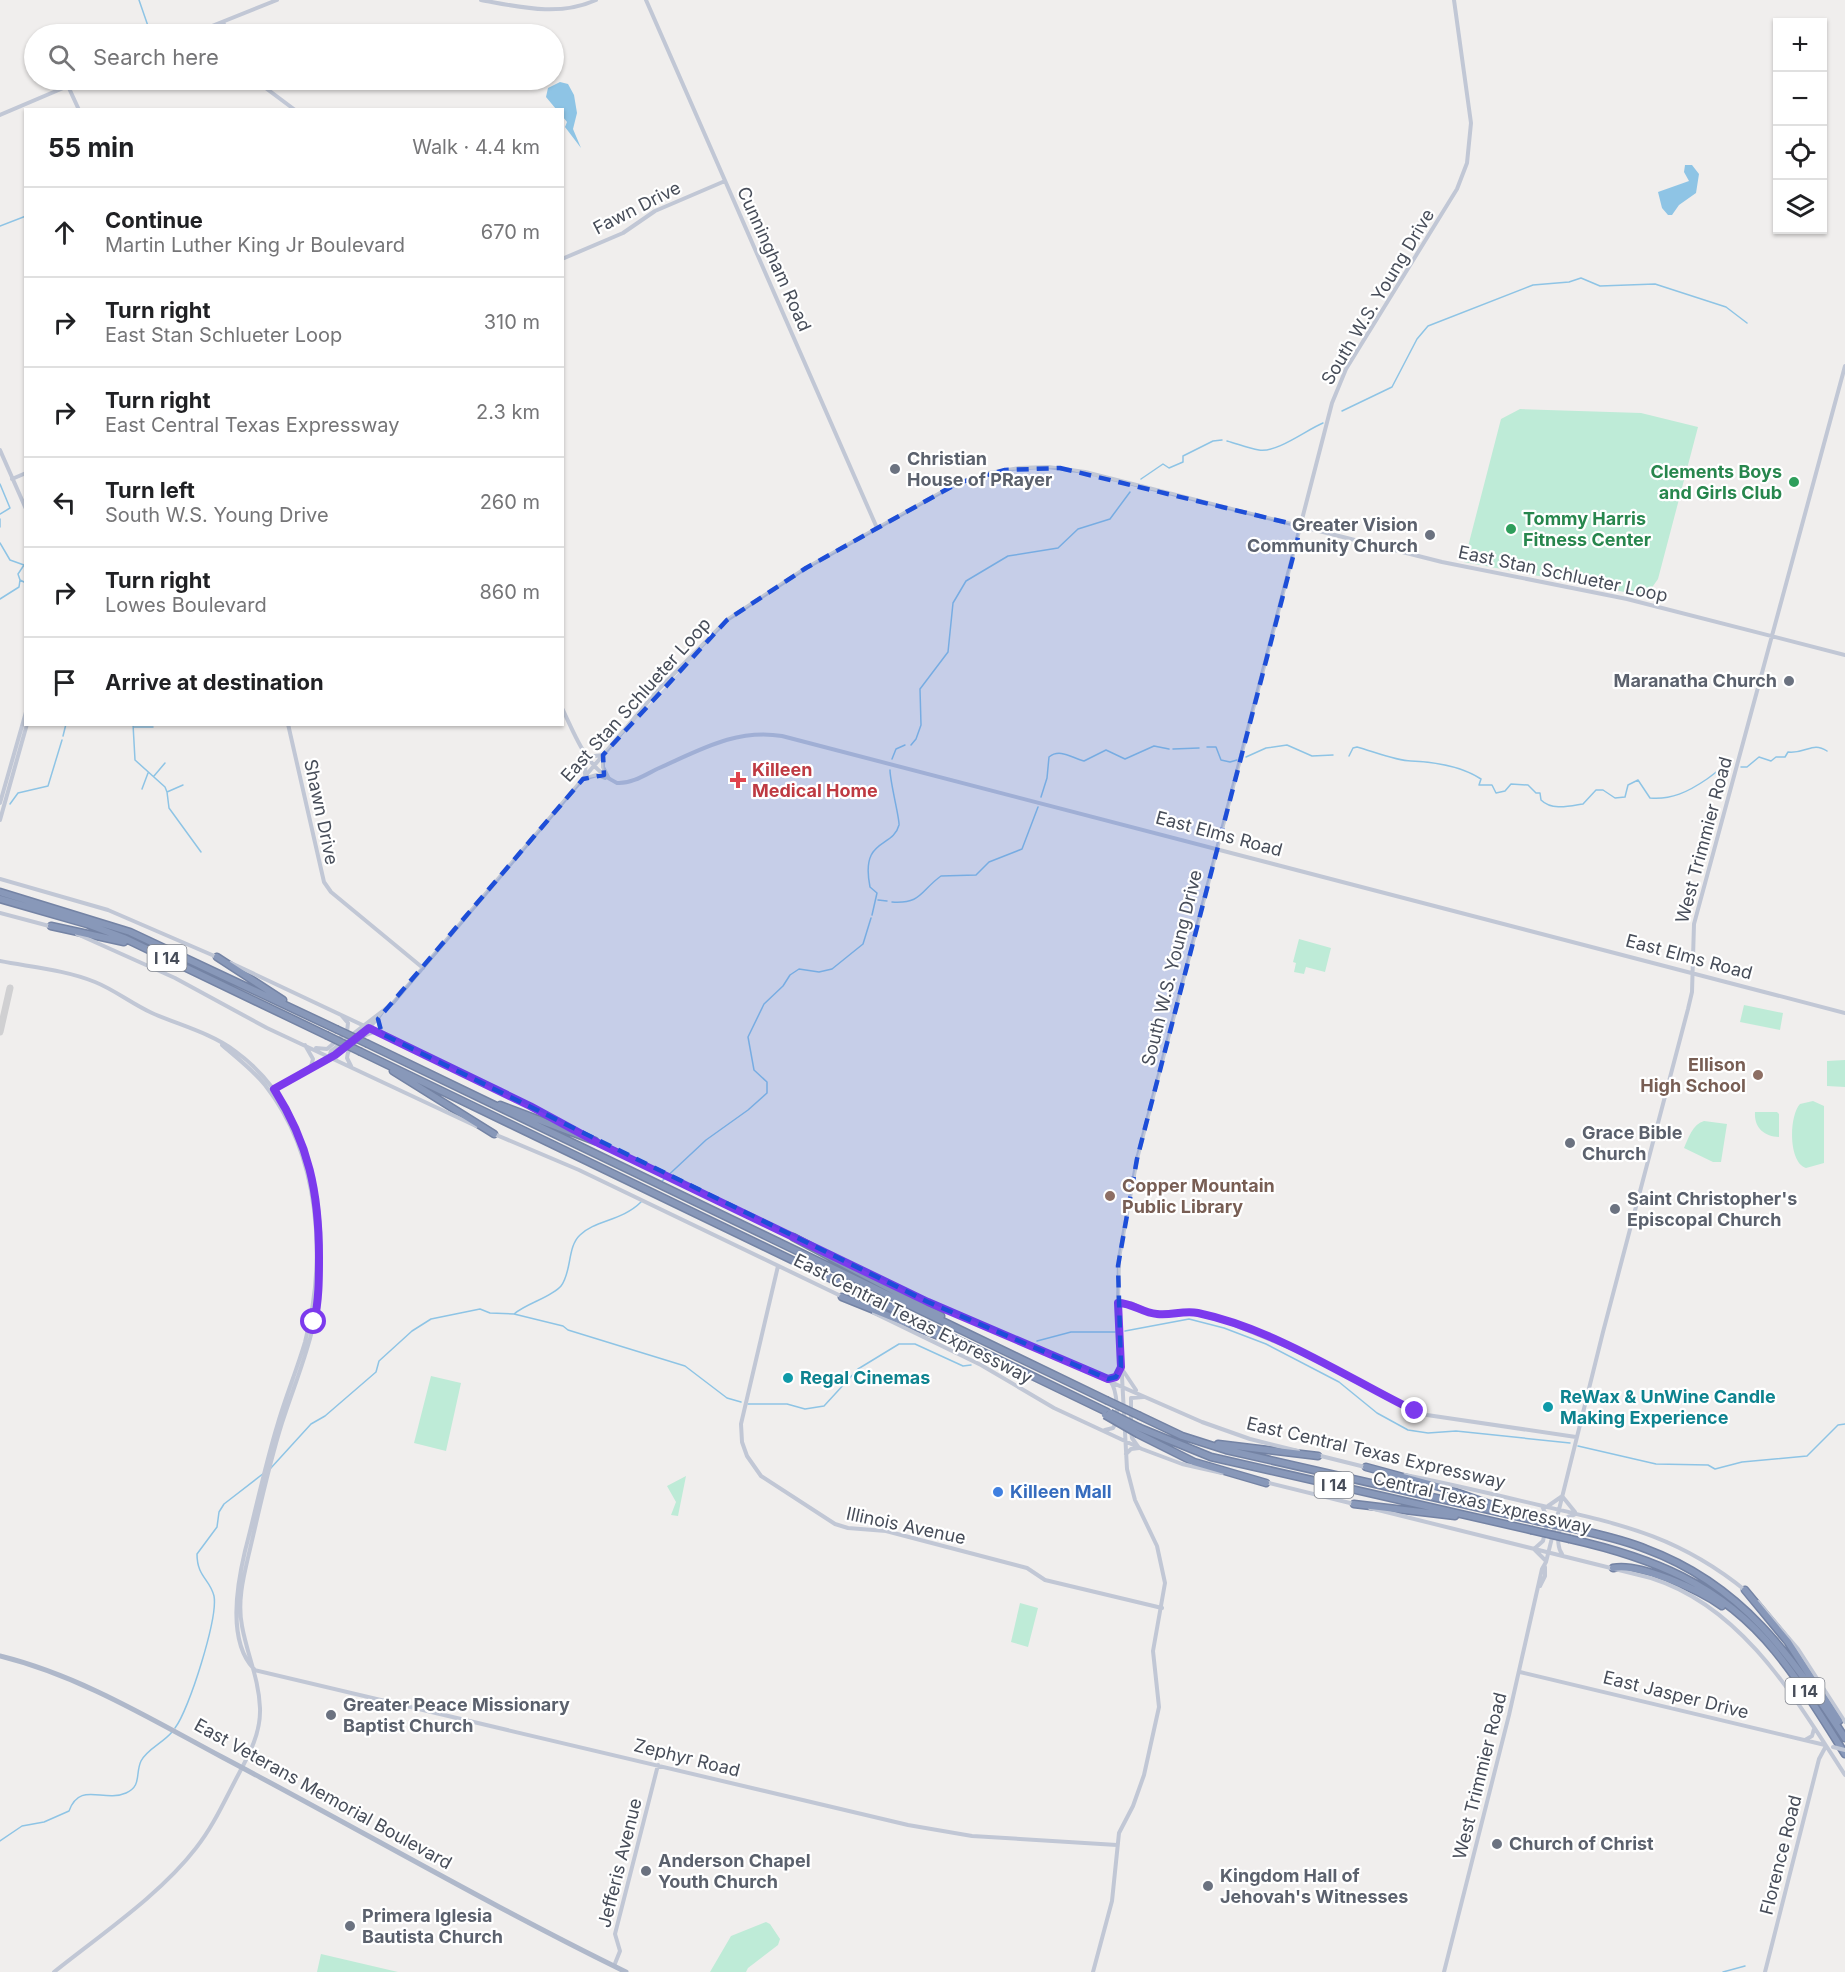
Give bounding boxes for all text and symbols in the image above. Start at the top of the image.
map controls [1773,18,1827,234]
button: + [1773,18,1827,72]
search box [24,24,564,90]
icon: search [45,41,78,74]
text: Search here [93,44,219,70]
button: − [1773,72,1827,126]
button: locate [1773,126,1827,180]
text: 55 min [48,132,134,163]
text: Walk · 4.4 km [412,135,540,159]
street label: Fawn Drive [590,177,684,239]
button: layers [1773,180,1827,234]
street label: Cunningham Road [733,183,816,334]
street label: South W.S. Young Drive [1317,205,1438,388]
text: Continue [105,207,203,233]
icon: ahead [48,216,81,249]
text: 670 m [481,220,540,244]
text: Martin Luther King Jr Boulevard [105,233,405,257]
text: Turn right [105,297,211,323]
icon: right [48,306,81,339]
text: 310 m [484,310,540,334]
text: East Stan Schlueter Loop [105,323,342,347]
text: Turn right [105,387,211,413]
icon: right [48,396,81,429]
text: 2.3 km [476,400,540,424]
text: East Central Texas Expressway [105,413,399,437]
place label: Christian House of PRayer [907,448,1052,490]
place label: Clements Boys and Girls Club [1650,461,1782,503]
marker: Christian House of PRayer [888,462,902,476]
marker: Clements Boys and Girls Club [1787,475,1801,489]
text: Turn left [105,477,195,503]
icon: left [48,486,81,519]
text: 260 m [480,490,540,514]
text: South W.S. Young Drive [105,503,329,527]
place label: Tommy Harris Fitness Center [1523,508,1651,550]
place label: Greater Vision Community Church [1247,514,1418,556]
marker: Tommy Harris Fitness Center [1504,522,1518,536]
marker: Greater Vision Community Church [1423,528,1437,542]
street label: East Stan Schlueter Loop [1456,541,1670,606]
text: Turn right [105,567,211,593]
icon: right [48,576,81,609]
text: 860 m [479,580,540,604]
text: Lowes Boulevard [105,593,267,617]
street label: East Stan Schlueter Loop [556,613,715,786]
icon: arrive [48,666,81,699]
text: Arrive at destination [105,669,324,695]
place label: Maranatha Church [1614,670,1777,691]
marker: Maranatha Church [1782,674,1796,688]
street label: West Trimmier Road [1671,754,1736,925]
street label: Shawn Drive [300,757,343,867]
place label: Killeen Medical Home [752,759,878,801]
marker: Killeen Medical Home [729,771,747,789]
street label: East Elms Road [1153,807,1285,861]
street label: South W.S. Young Drive [1137,868,1206,1068]
street label: East Elms Road [1623,930,1755,984]
road number: I 14 [148,945,186,971]
place label: Ellison High School [1640,1054,1746,1096]
marker: Ellison High School [1751,1068,1765,1082]
place label: Grace Bible Church [1582,1122,1683,1164]
marker: Grace Bible Church [1563,1136,1577,1150]
place label: Copper Mountain Public Library [1122,1175,1275,1217]
place label: Saint Christopher's Episcopal Church [1627,1188,1797,1230]
marker: Copper Mountain Public Library [1103,1189,1117,1203]
marker: Saint Christopher's Episcopal Church [1608,1202,1622,1216]
street label: East Central Texas Expressway [790,1249,1036,1388]
route start [300,1308,326,1334]
place label: Regal Cinemas [800,1367,930,1388]
marker: Regal Cinemas [781,1371,795,1385]
place label: ReWax & UnWine Candle Making Experience [1560,1386,1776,1428]
route end [1401,1397,1427,1423]
marker: ReWax & UnWine Candle Making Experience [1541,1400,1555,1414]
street label: East Central Texas Expressway [1245,1412,1508,1493]
street label: Central Texas Expressway [1371,1467,1593,1538]
road number: I 14 [1314,1472,1354,1498]
place label: Killeen Mall [1010,1481,1112,1502]
marker: Killeen Mall [991,1485,1005,1499]
street label: Illinois Avenue [844,1503,968,1548]
street label: East Jasper Drive [1601,1666,1751,1723]
road number: I 14 [1786,1678,1824,1704]
street label: West Trimmier Road [1449,1690,1510,1862]
place label: Greater Peace Missionary Baptist Church [343,1694,570,1736]
marker: Greater Peace Missionary Baptist Church [324,1708,338,1722]
street label: East Veterans Memorial Boulevard [191,1714,456,1873]
street label: Zephyr Road [632,1734,742,1781]
street label: Florence Road [1755,1793,1806,1917]
street label: Jefferis Avenue [593,1796,646,1930]
place label: Church of Christ [1509,1833,1654,1854]
marker: Church of Christ [1490,1837,1504,1851]
place label: Anderson Chapel Youth Church [658,1850,811,1892]
marker: Anderson Chapel Youth Church [639,1864,653,1878]
place label: Kingdom Hall of Jehovah's Witnesses [1220,1865,1408,1907]
marker: Kingdom Hall of Jehovah's Witnesses [1201,1879,1215,1893]
place label: Primera Iglesia Bautista Church [362,1905,503,1947]
marker: Primera Iglesia Bautista Church [343,1919,357,1933]

